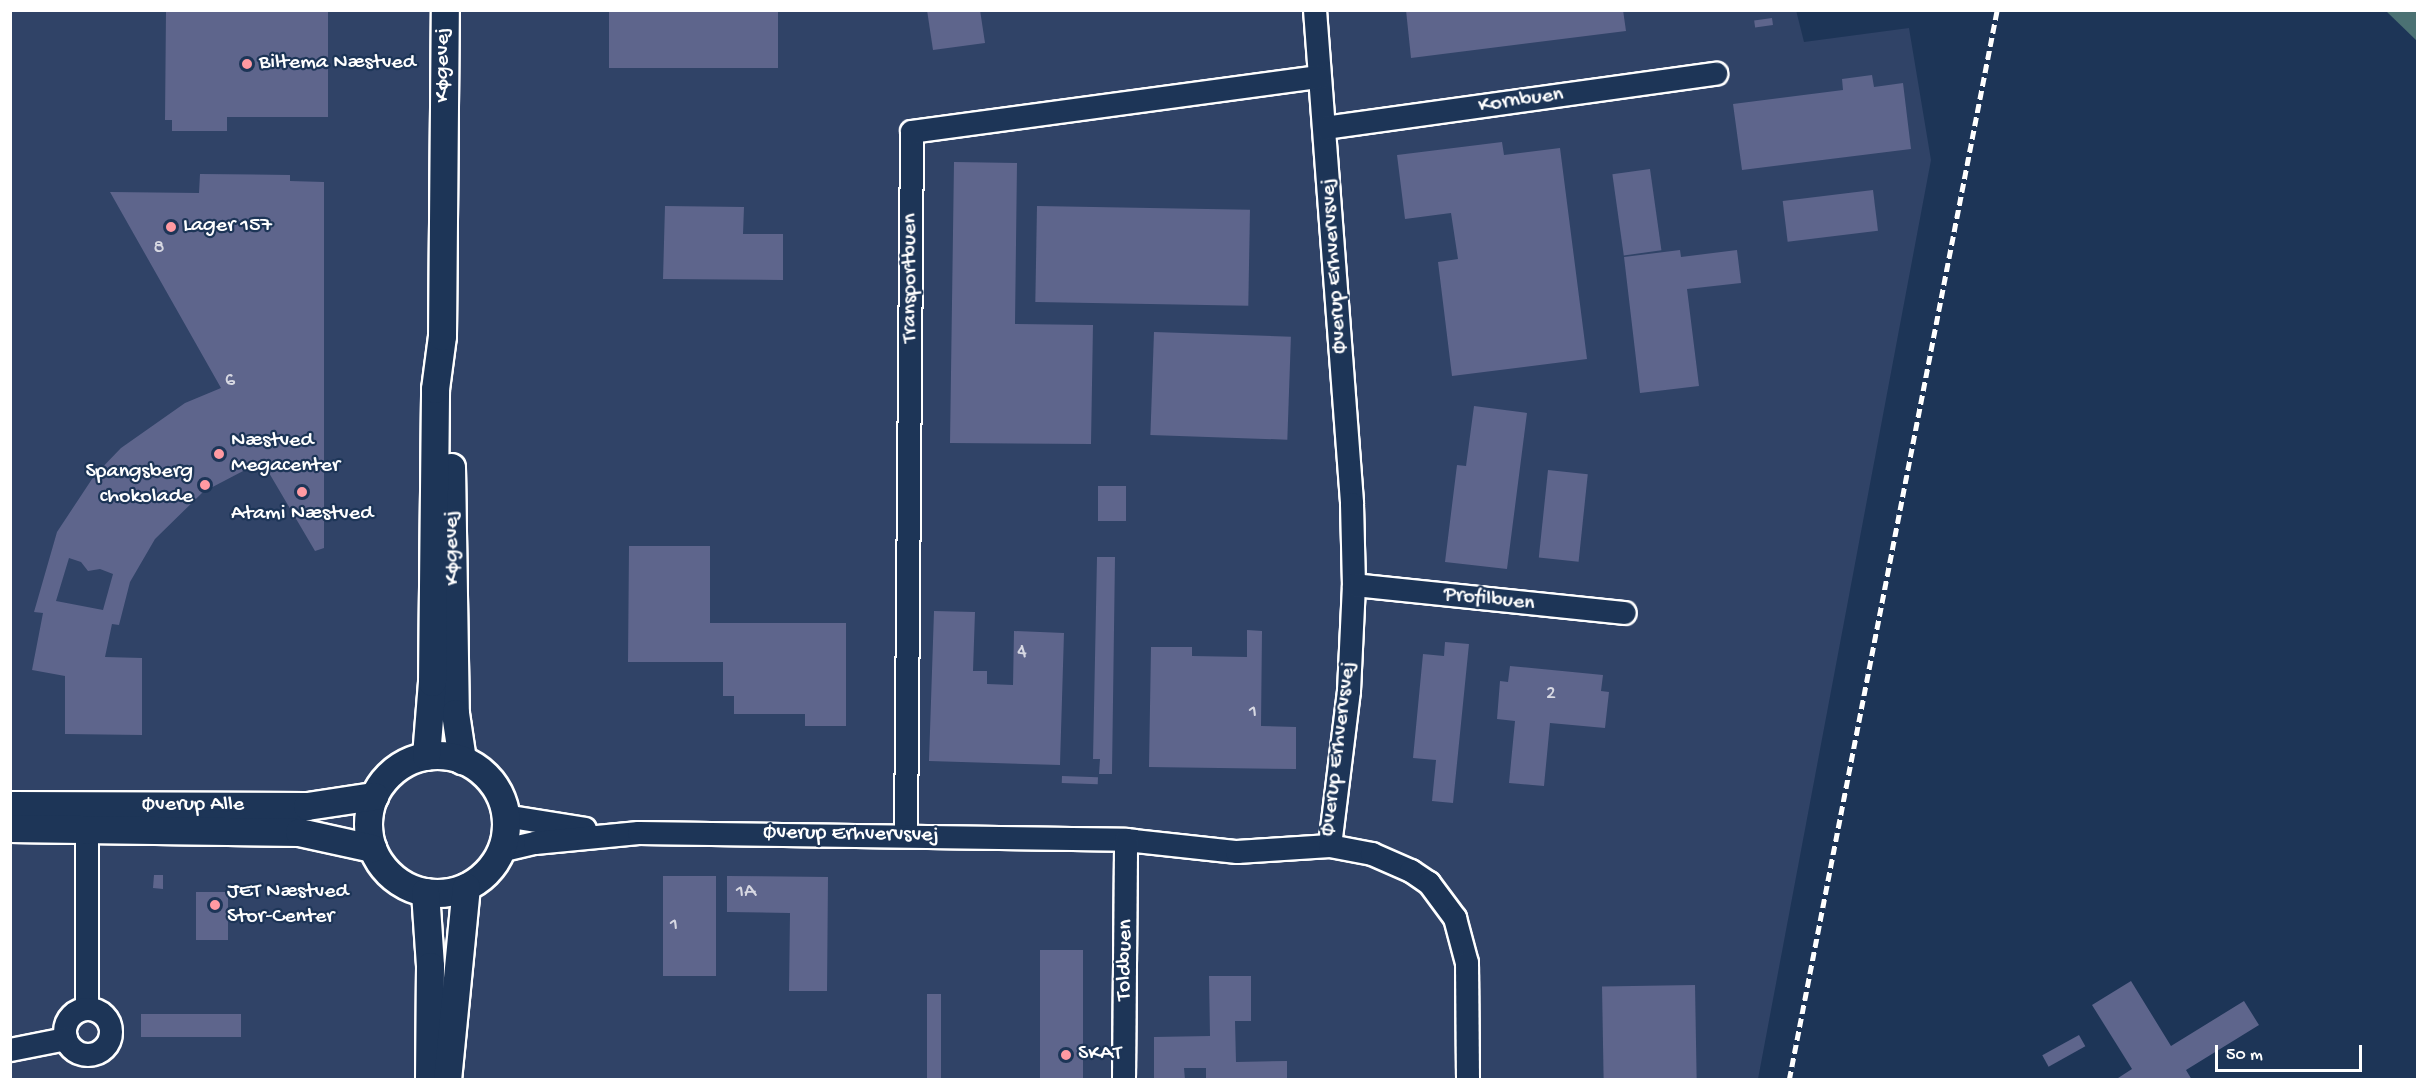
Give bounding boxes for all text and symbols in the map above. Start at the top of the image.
street label: Køgevej [431,28,457,102]
place label: Biltema Næstved [259,51,416,77]
marker: Biltema Næstved [240,57,254,71]
street label: Kornbuen [1477,82,1565,120]
street label: Øverup Erhvervsvej [1316,177,1354,355]
street label: Transportbuen [898,213,924,343]
place label: Lager 157 [183,214,272,240]
marker: Lager 157 [164,220,178,234]
house number: 8 [154,236,164,260]
house number: 6 [225,369,235,393]
place label: Næstved Megacenter [231,428,340,480]
marker: Næstved Megacenter [212,447,226,461]
place label: Spangsberg chokolade [85,459,193,511]
marker: Spangsberg chokolade [198,478,212,492]
marker: Atami Næstved [295,485,309,499]
place label: Atami Næstved [231,502,373,528]
street label: Køgevej [439,510,467,586]
street label: Profilbuen [1442,582,1536,618]
house number: 4 [1017,640,1027,664]
street label: Øverup Erhvervsvej [1315,660,1363,838]
house number: 2 [1546,682,1556,706]
house number: 1 [1249,700,1257,724]
street label: Øverup Alle [142,793,244,819]
street label: Øverup Erhvervsvej [763,820,939,850]
place label: JET Næstved Stor-Center [227,879,348,930]
house number: 1A [736,880,756,904]
marker: JET Næstved Stor-Center [208,898,222,912]
house number: 1 [670,913,678,937]
street label: Toldbuen [1112,919,1140,1001]
scale bar [2218,1033,2365,1071]
place label: SKAT [1078,1042,1122,1068]
text: 50 m [2226,1045,2263,1066]
marker: SKAT [1059,1048,1073,1062]

